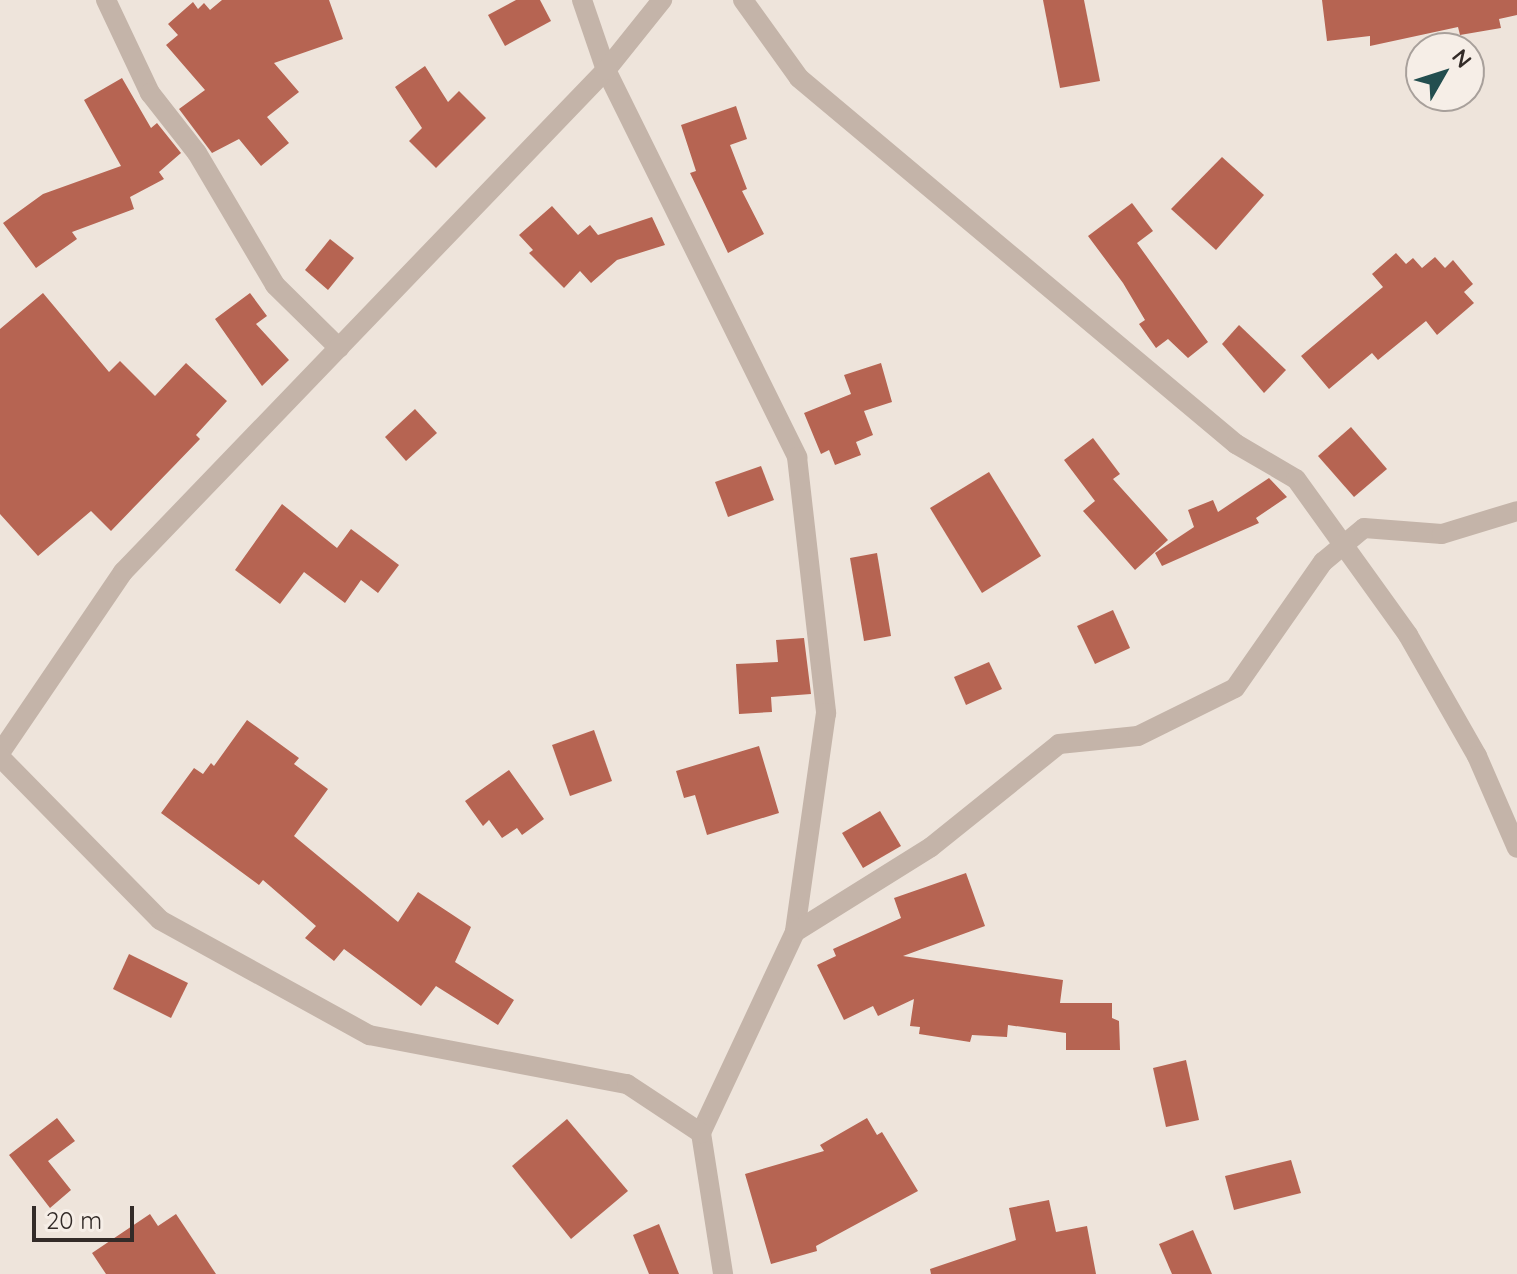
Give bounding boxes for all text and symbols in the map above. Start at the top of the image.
north arrow [1405,32,1485,112]
text: N [1446,43,1478,73]
scale bar [36,1190,138,1240]
text: 20 m [46,1205,102,1235]

